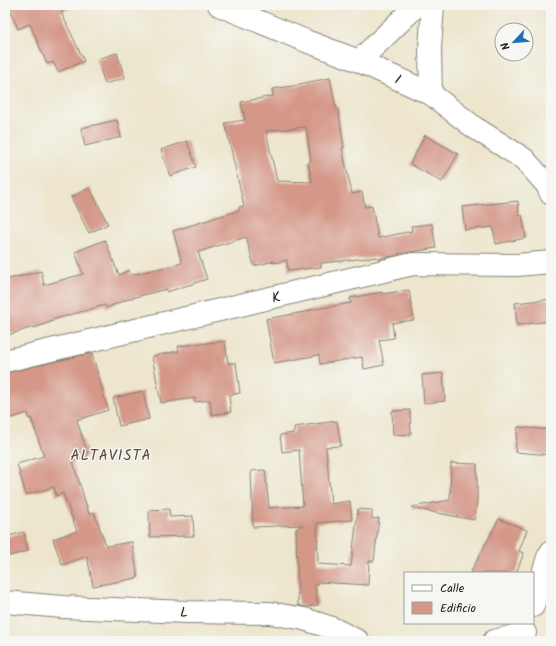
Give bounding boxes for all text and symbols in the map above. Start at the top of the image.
north arrow [494,22,534,62]
text: N [496,39,516,53]
street label: I [391,69,404,91]
street label: K [270,286,283,310]
district label: ALTAVISTA [70,444,152,468]
legend [404,572,534,624]
text: Calle [440,579,465,598]
text: Edificio [440,599,476,618]
street label: L [180,602,188,624]

